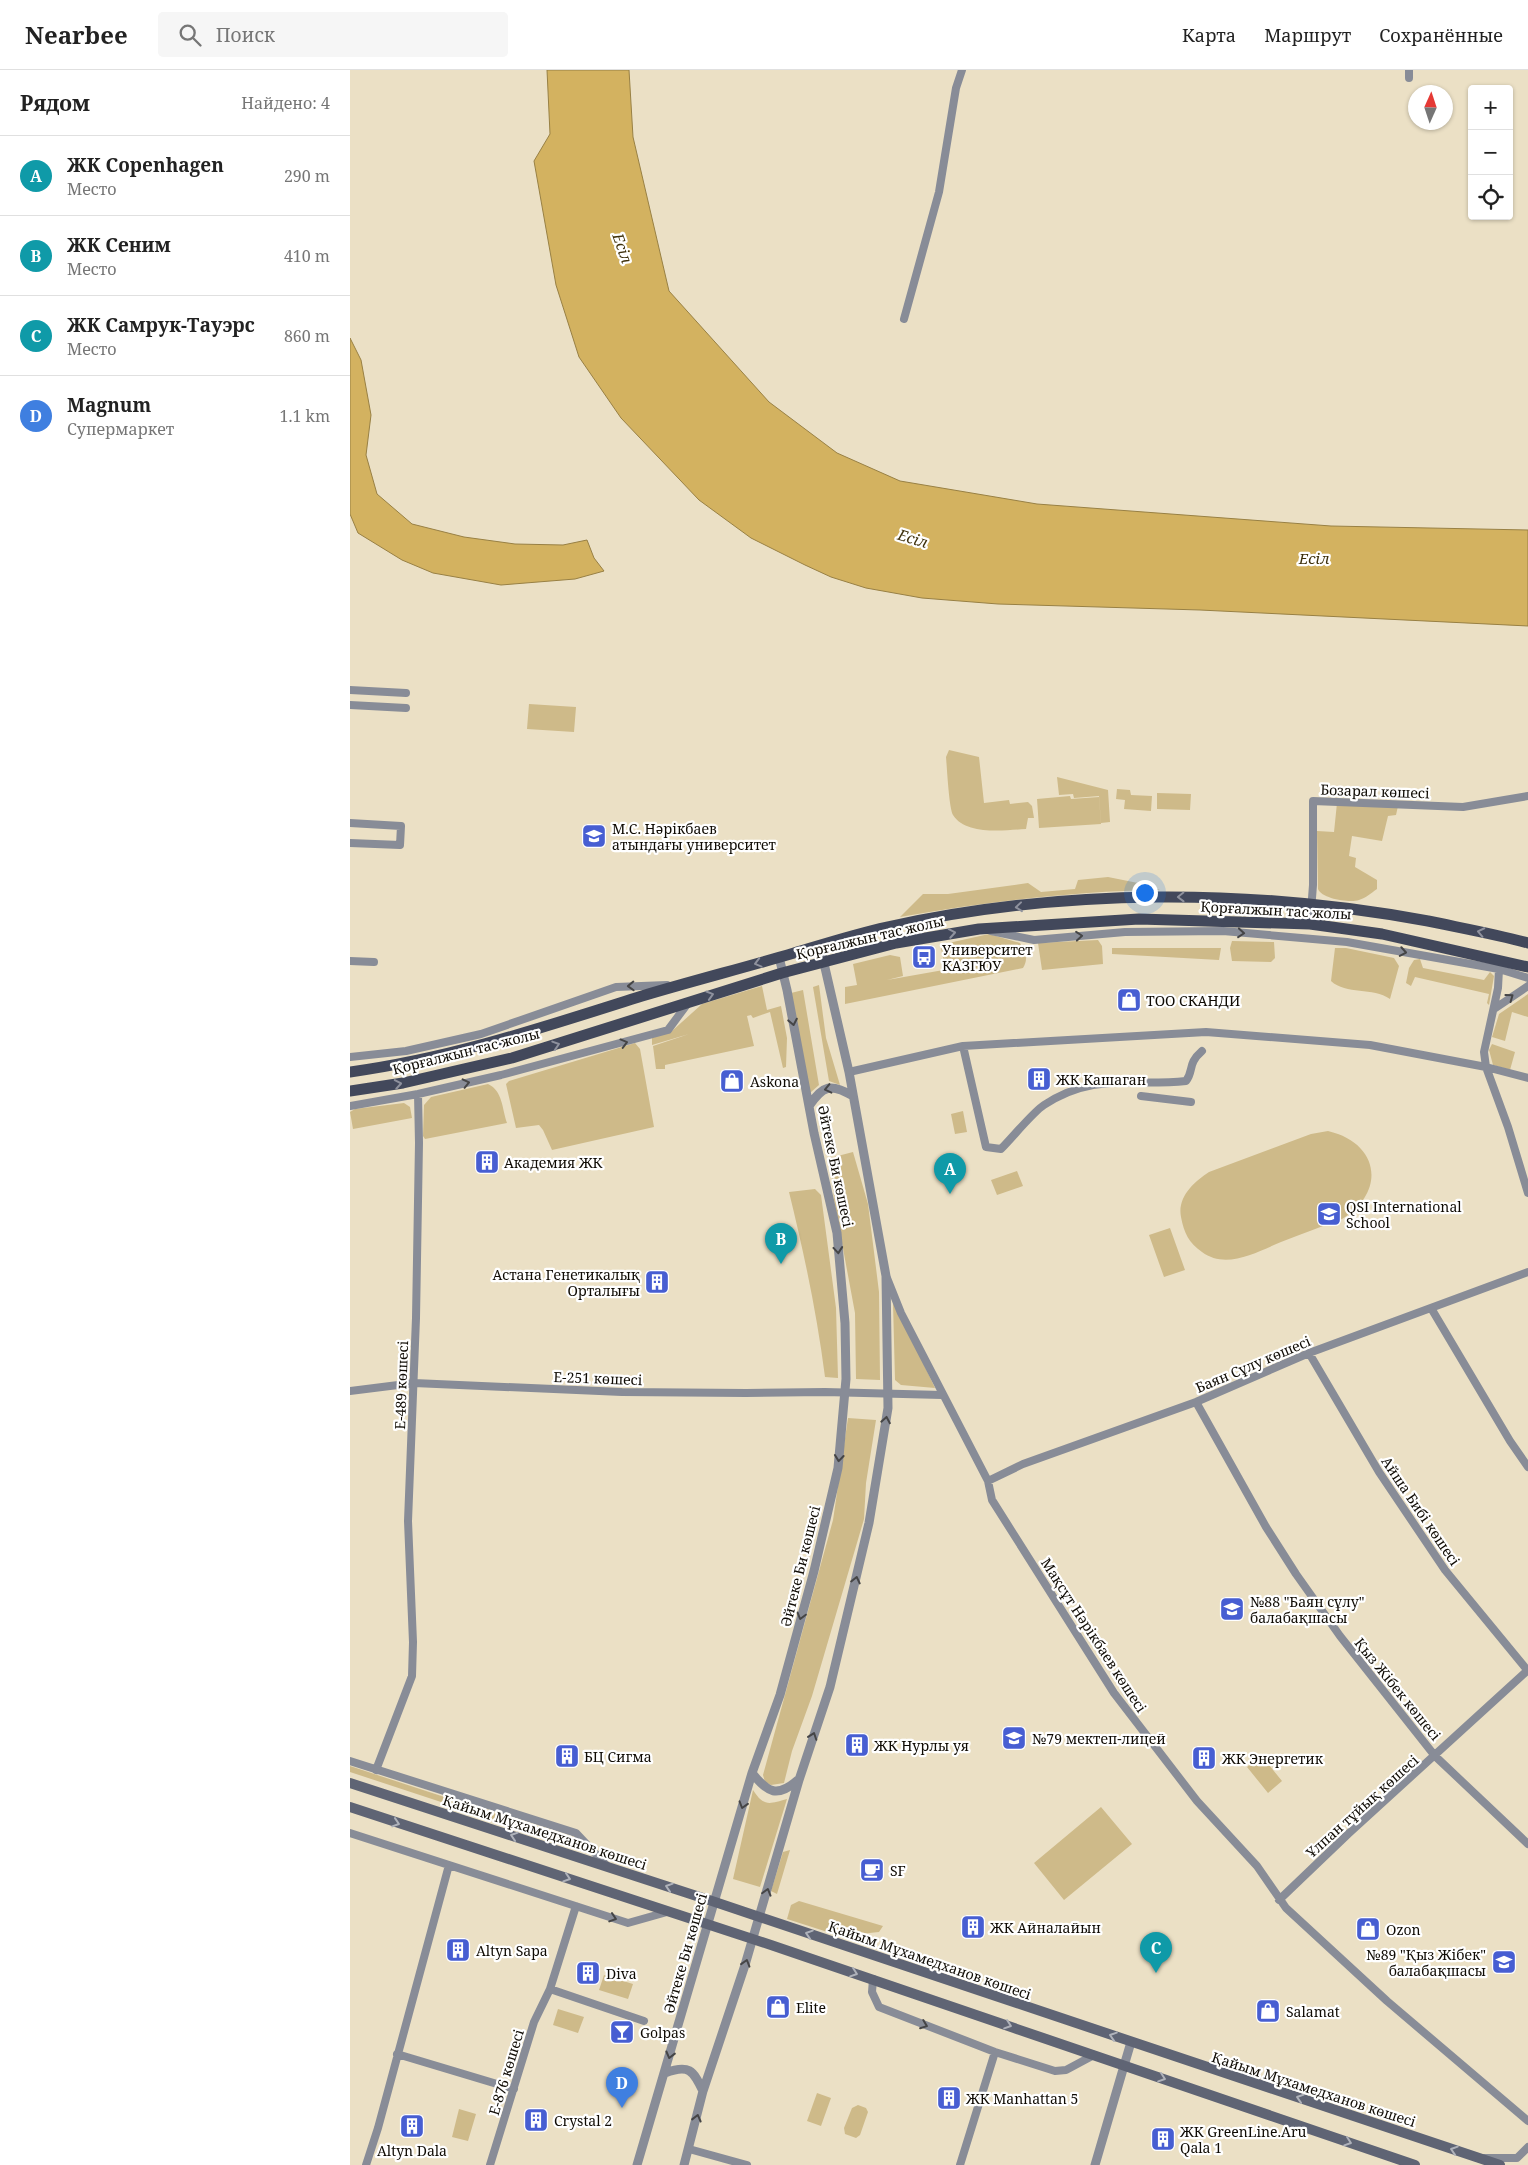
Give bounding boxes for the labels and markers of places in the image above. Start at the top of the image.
place label: М.С. Нәрікбаев атындағы университет [612,819,777,854]
school or university icon: М.С. Нәрікбаев атындағы университет [581,823,607,849]
place label: Университет КАЗГЮУ [942,940,1033,975]
bus stop icon: Университет КАЗГЮУ [911,944,937,970]
shop icon: ТОО СКАНДИ [1116,987,1142,1013]
place label: ТОО СКАНДИ [1146,991,1240,1010]
building icon: ЖК Кашаган [1026,1066,1052,1092]
shop icon: Askona [719,1068,745,1094]
place label: ЖК Кашаган [1055,1070,1146,1089]
place label: Askona [750,1072,799,1091]
building icon: Академия ЖК [474,1149,500,1175]
place label: Академия ЖК [504,1153,603,1172]
pin: A [934,1153,966,1194]
place label: QSI International School [1346,1197,1462,1232]
school or university icon: QSI International School [1316,1201,1342,1227]
pin: B [765,1223,797,1264]
place label: Астана Генетикалық Орталығы [492,1265,640,1300]
building icon: Астана Генетикалық Орталығы [644,1269,670,1295]
place label: №88 "Баян сұлу" балабақшасы [1250,1592,1364,1627]
school or university icon: №88 "Баян сұлу" балабақшасы [1219,1596,1245,1622]
school or university icon: №79 мектеп-лицей [1001,1725,1027,1751]
place label: №79 мектеп-лицей [1032,1729,1166,1748]
building icon: ЖК Нурлы уя [844,1732,870,1758]
place label: ЖК Нурлы уя [873,1736,969,1755]
building icon: БЦ Сигма [554,1743,580,1769]
building icon: ЖК Энергетик [1191,1745,1217,1771]
place label: БЦ Сигма [584,1747,652,1766]
place label: ЖК Энергетик [1221,1749,1324,1768]
cafe icon: SF [859,1857,885,1883]
place label: SF [890,1861,906,1880]
building icon: ЖК Айналайын [960,1914,986,1940]
shop icon: Ozon [1355,1916,1381,1942]
place label: ЖК Айналайын [989,1918,1101,1937]
place label: Ozon [1386,1920,1421,1939]
pin: C [1140,1932,1172,1973]
building icon: Altyn Sapa [445,1937,471,1963]
place label: Altyn Sapa [476,1941,548,1960]
place label: №89 "Қыз Жібек" балабақшасы [1366,1945,1486,1980]
school or university icon: №89 "Қыз Жібек" балабақшасы [1491,1949,1517,1975]
building icon: Diva [575,1960,601,1986]
place label: Diva [606,1964,637,1983]
shop icon: Elite [765,1994,791,2020]
place label: Elite [796,1998,826,2017]
shop icon: Salamat [1255,1998,1281,2024]
place label: Salamat [1286,2002,1340,2021]
bar icon: Golpas [609,2019,635,2045]
place label: Golpas [640,2023,685,2042]
pin: D [606,2067,638,2108]
building icon: ЖК Manhattan 5 [936,2085,962,2111]
place label: ЖК Manhattan 5 [965,2089,1078,2108]
building icon: Crystal 2 [523,2107,549,2133]
place label: Crystal 2 [554,2111,612,2130]
building icon: Altyn Dala [399,2113,425,2139]
place label: ЖК GreenLine.Aru Qala 1 [1179,2122,1307,2157]
building icon: ЖК GreenLine.Aru Qala 1 [1150,2126,1176,2152]
place label: Altyn Dala [377,2141,447,2160]

